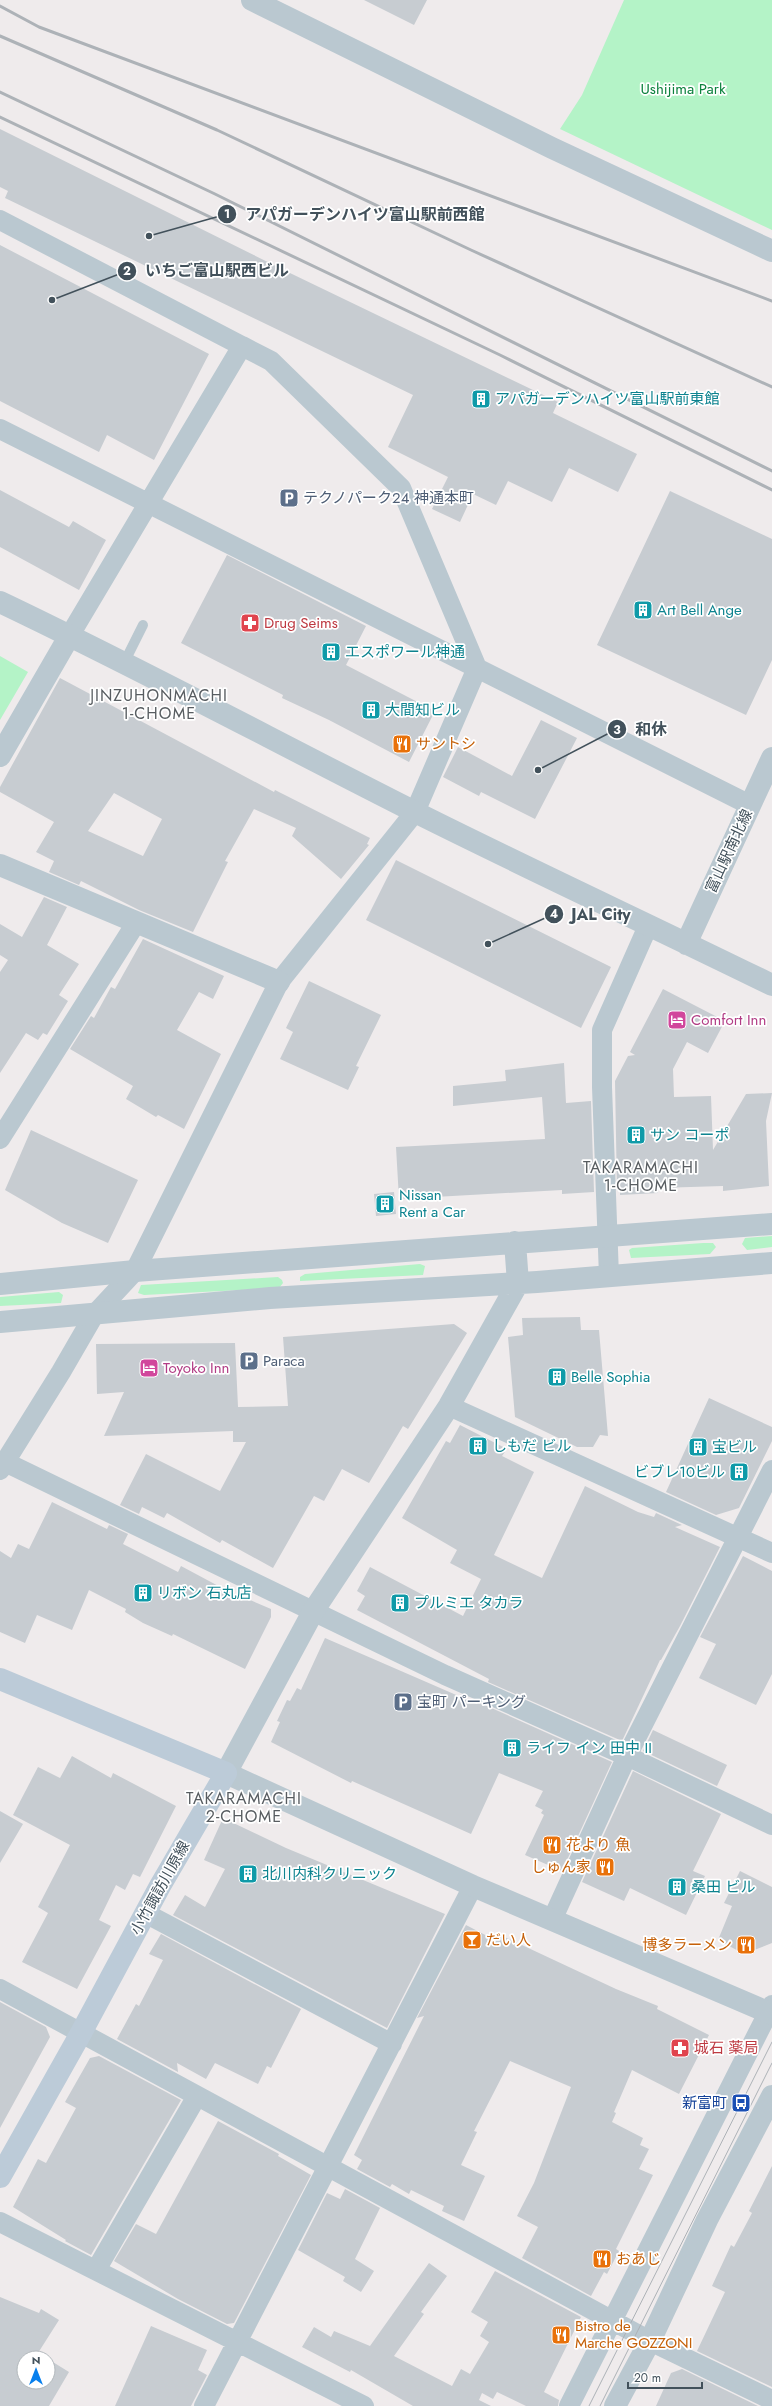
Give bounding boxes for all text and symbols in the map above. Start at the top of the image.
park label: Ushijima Park [640,78,726,100]
callout: アパガーデンハイツ富山駅前西館 [217,200,493,228]
text: アパガーデンハイツ富山駅前西館 [245,203,485,226]
text: 1 [224,205,230,223]
callout: いちご富山駅西ビル [117,257,297,285]
text: いちご富山駅西ビル [145,259,289,282]
text: 2 [123,262,131,280]
building icon: アパガーデンハイツ富山駅前東館 [470,388,492,410]
place label: アパガーデンハイツ富山駅前東館 [495,388,719,410]
parking icon: テクノパーク24 神通本町 [278,487,300,509]
place label: テクノパーク24 神通本町 [303,487,474,509]
building icon: Art Bell Ange [632,599,654,621]
place label: Art Bell Ange [657,599,742,621]
pharmacy icon: Drug Seims [239,612,261,634]
place label: Drug Seims [264,612,338,634]
building icon: エスポワール神通 [320,641,342,663]
place label: エスポワール神通 [345,641,465,663]
district label: JINZUHONMACHI 1-CHOME [88,684,228,725]
building icon: 大間知ビル [360,699,382,721]
place label: 大間知ビル [385,699,460,721]
callout: 和休 [607,715,675,743]
text: 和休 [635,718,667,741]
text: 3 [613,721,621,739]
restaurant icon: サントシ [391,733,413,755]
place label: サントシ [416,733,476,755]
street label: 富山駅南北線 [700,806,758,896]
callout: JAL City [544,900,639,928]
text: JAL City [568,903,631,926]
text: 4 [550,905,558,923]
hotel icon: Comfort Inn [666,1009,688,1031]
place label: Comfort Inn [691,1009,766,1031]
building icon: サン コーポ [625,1124,647,1146]
place label: サン コーポ [650,1124,730,1146]
district label: TAKARAMACHI 1-CHOME [583,1156,699,1197]
place label: Nissan Rent a Car [399,1184,466,1223]
building icon: Nissan Rent a Car [374,1193,396,1215]
parking icon: Paraca [238,1350,260,1372]
place label: Paraca [263,1350,305,1372]
hotel icon: Toyoko Inn [138,1357,160,1379]
place label: Toyoko Inn [163,1357,230,1379]
building icon: Belle Sophia [546,1366,568,1388]
place label: Belle Sophia [571,1366,650,1388]
building icon: しもだ ビル [467,1435,489,1457]
place label: しもだ ビル [492,1435,572,1457]
building icon: 宝ビル [687,1436,709,1458]
place label: 宝ビル [712,1436,757,1458]
place label: ビブレ10ビル [634,1461,725,1483]
building icon: ビブレ10ビル [728,1461,750,1483]
building icon: リボン 石丸店 [132,1582,154,1604]
place label: リボン 石丸店 [157,1582,252,1604]
building icon: プルミエ タカラ [389,1592,411,1614]
place label: プルミエ タカラ [414,1592,524,1614]
parking icon: 宝町 パーキング [392,1691,414,1713]
place label: 宝町 パーキング [417,1691,526,1713]
building icon: ライフ イン 田中 II [501,1737,523,1759]
place label: ライフ イン 田中 II [526,1737,652,1759]
district label: TAKARAMACHI 2-CHOME [186,1787,302,1828]
restaurant icon: 花より 魚 [541,1834,563,1856]
place label: 花より 魚 [566,1834,630,1856]
street label: 小竹諏訪川原線 [125,1837,195,1939]
place label: しゅん家 [531,1856,591,1878]
restaurant icon: しゅん家 [594,1856,616,1878]
building icon: 北川内科クリニック [237,1863,259,1885]
place label: 北川内科クリニック [262,1863,397,1885]
building icon: 桑田 ビル [666,1876,688,1898]
place label: 桑田 ビル [691,1876,756,1898]
bar icon: だい人 [461,1929,483,1951]
place label: だい人 [486,1929,531,1951]
place label: 博多ラーメン [643,1934,732,1956]
restaurant icon: 博多ラーメン [735,1934,757,1956]
pharmacy icon: 城石 薬局 [669,2037,691,2059]
place label: 城石 薬局 [694,2037,759,2059]
place label: 新富町 [682,2092,727,2114]
bus stop icon: 新富町 [730,2092,752,2114]
restaurant icon: おあじ [591,2248,613,2270]
place label: おあじ [616,2248,661,2270]
place label: Bistro de Marche GOZZONI [575,2315,692,2354]
restaurant icon: Bistro de Marche GOZZONI [550,2324,572,2346]
north arrow [16,2350,56,2390]
text: N [32,2352,40,2368]
scale bar [628,2364,702,2390]
text: 20 m [634,2369,661,2387]

